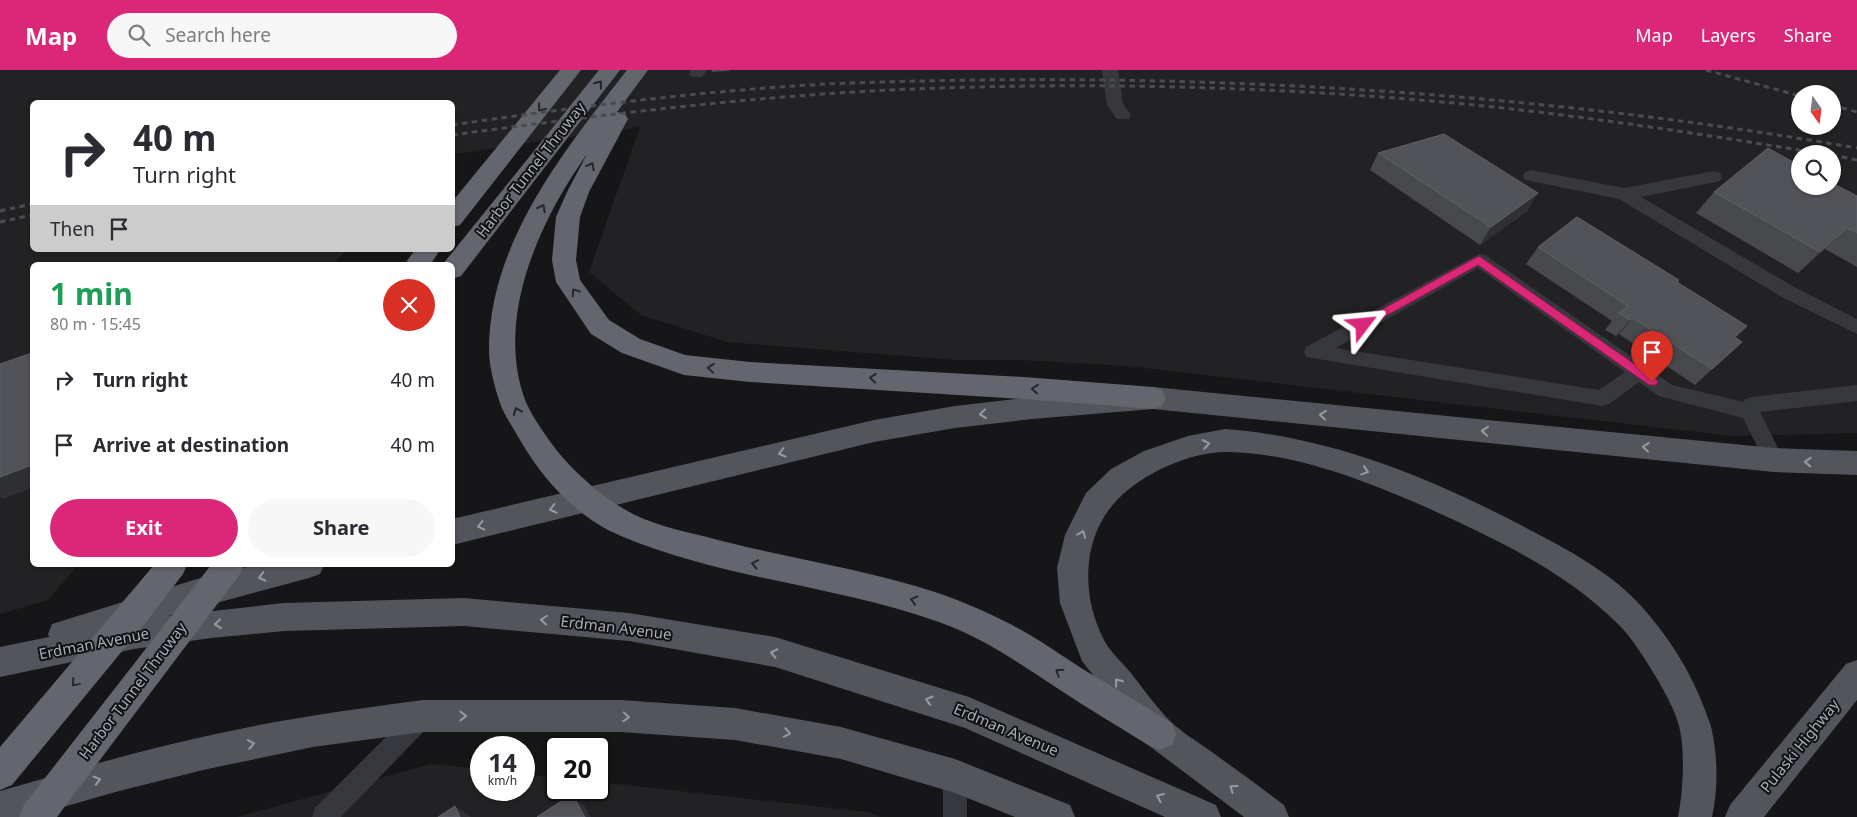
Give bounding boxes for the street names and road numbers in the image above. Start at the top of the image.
street label: Harbor Tunnel Thruway [471,97,590,241]
street label: Erdman Avenue [559,610,673,644]
street label: Harbor Tunnel Thruway [74,618,191,763]
street label: Erdman Avenue [37,623,151,663]
street label: Pulaski Highway [1755,694,1843,796]
street label: Erdman Avenue [951,698,1062,760]

